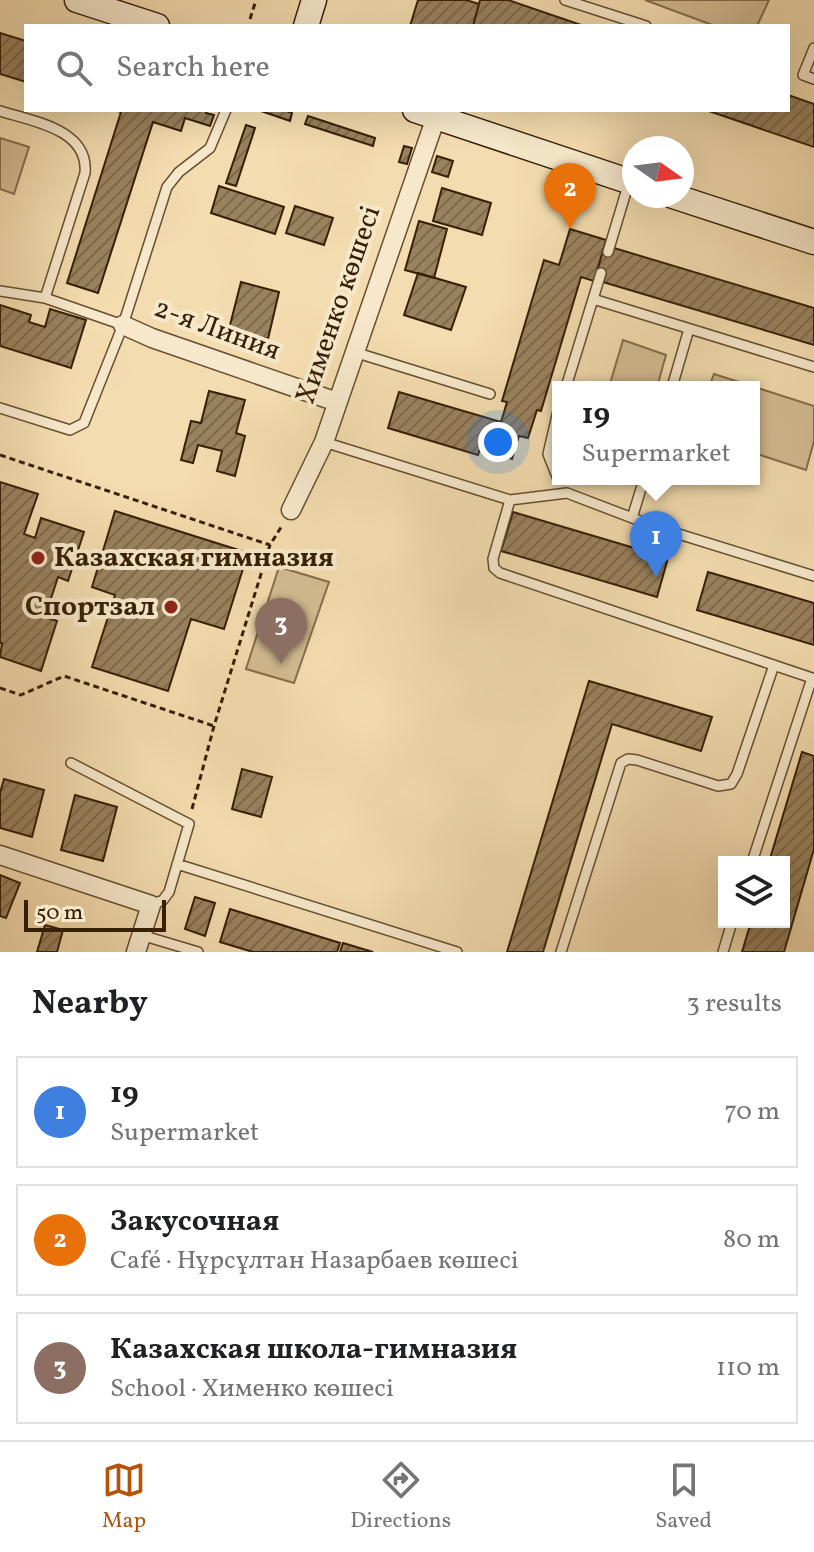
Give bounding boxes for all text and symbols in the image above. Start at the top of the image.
search box [24,24,790,112]
icon: search [52,46,96,90]
text: Search here [116,47,270,89]
north arrow [622,136,694,208]
pin: 2 [544,163,596,229]
street label: Хименко көшесі [287,201,391,409]
street label: 2-я Линия [148,289,286,371]
popup [552,381,760,485]
text: 19 [581,394,610,436]
your location [478,422,518,462]
text: Supermarket [581,436,731,472]
pin: 1 [630,511,682,577]
place label: Казахская гимназия [54,539,334,578]
marker: Казахская гимназия [29,549,47,567]
place label: Спортзал [25,588,155,627]
marker: Спортзал [162,598,180,616]
pin: 3 [255,598,307,664]
map controls [718,856,790,928]
button: layers [718,856,790,928]
scale bar [24,896,166,932]
text: 50 m [36,898,83,929]
text: Nearby [32,981,148,1028]
text: 3 results [686,986,782,1022]
text: 19 [110,1073,139,1115]
text: 1 [55,1094,65,1130]
text: 70 m [725,1094,780,1130]
text: Supermarket [110,1115,259,1151]
text: Закусочная [110,1201,279,1243]
text: 2 [53,1222,67,1258]
text: 80 m [723,1222,780,1258]
text: Café · Нұрсұлтан Назарбаев көшесі [110,1243,519,1279]
text: Казахская школа-гимназия [110,1329,517,1371]
text: 3 [53,1350,67,1386]
text: 110 m [716,1350,780,1386]
text: School · Хименко көшесі [110,1371,394,1407]
tab: Map [102,1458,146,1537]
tab: Directions [350,1458,451,1537]
tab: Saved [655,1458,712,1537]

